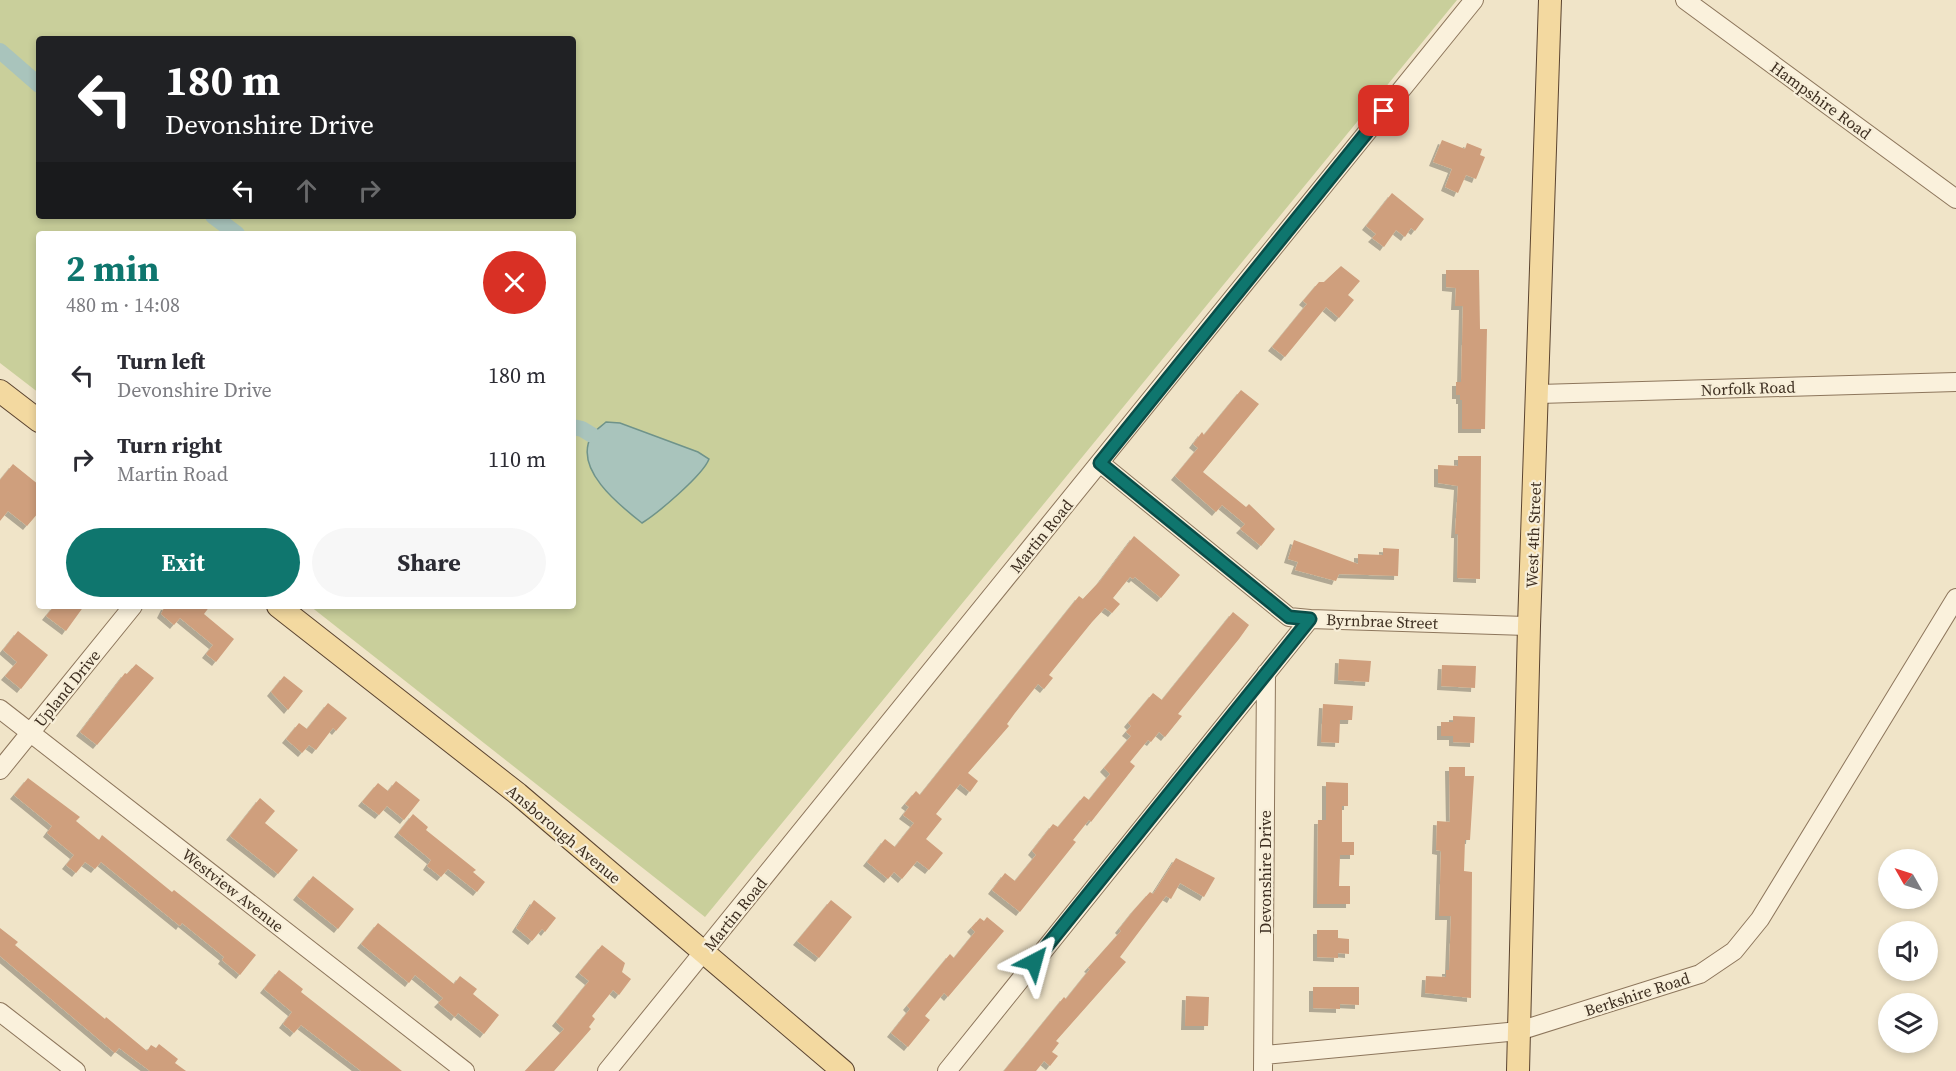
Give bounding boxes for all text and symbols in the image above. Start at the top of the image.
text: 180 m [165,51,280,109]
street label: Hampshire Road [1766,56,1876,144]
icon: left [66,60,144,138]
pin [1358,85,1409,136]
icon: arrive [1367,94,1400,127]
text: Devonshire Drive [165,106,374,143]
icon: left [227,174,260,207]
icon: ahead [290,174,323,207]
icon: right [353,174,386,207]
text: 2 min [66,244,159,293]
button: close [483,251,546,314]
text: 480 m · 14:08 [66,291,180,319]
text: Turn left [117,346,205,376]
icon: left [66,359,99,392]
text: 180 m [488,360,546,390]
street label: Norfolk Road [1700,375,1796,401]
text: Devonshire Drive [117,376,272,404]
text: Turn right [117,430,222,460]
icon: right [66,443,99,476]
text: 110 m [488,444,546,474]
text: Martin Road [117,460,228,488]
street label: West 4th Street [1520,481,1546,588]
street label: Martin Road [1004,495,1078,577]
button: Exit [66,528,300,597]
button: Share [312,528,546,597]
street label: Byrnbrae Street [1326,608,1439,634]
street label: Upland Drive [29,645,105,731]
street label: Ansborough Avenue [502,779,626,889]
street label: Devonshire Drive [1254,810,1276,934]
street label: Westview Avenue [177,843,289,937]
north arrow [1878,849,1938,909]
map controls [1878,849,1938,1053]
street label: Martin Road [698,873,772,955]
button: sound [1878,921,1938,981]
position arrow [1002,930,1066,994]
street label: Berkshire Road [1582,967,1692,1021]
button: layers [1878,993,1938,1053]

